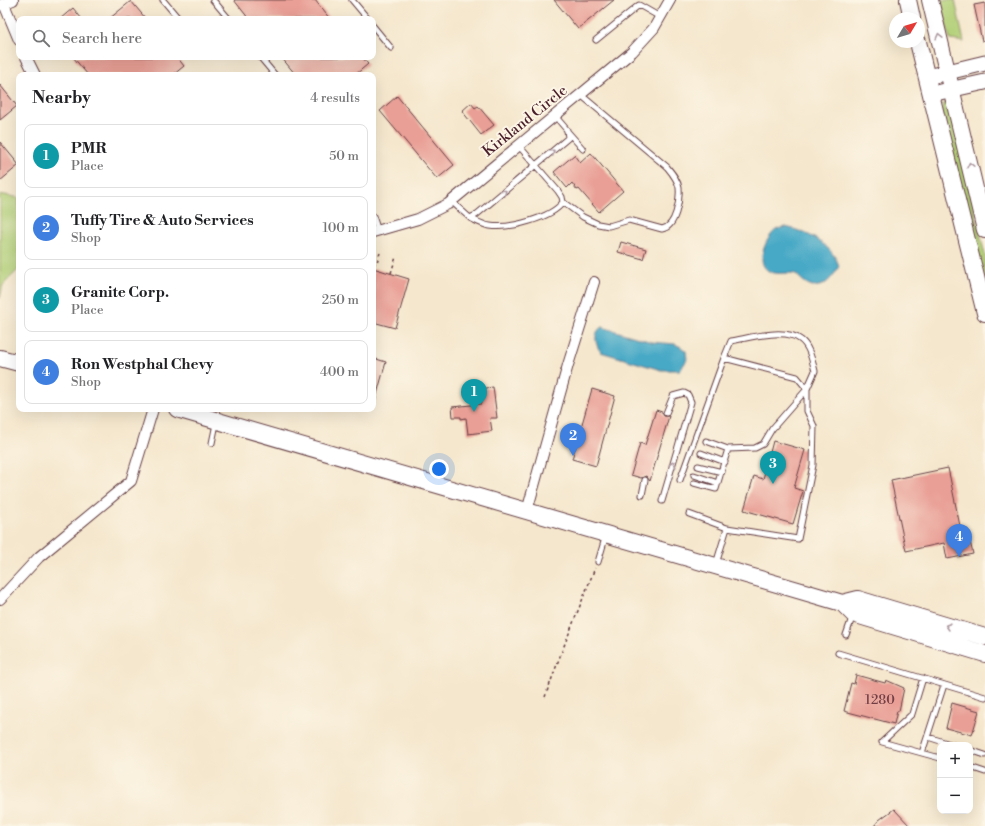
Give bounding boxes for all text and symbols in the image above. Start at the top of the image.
north arrow [889,12,925,48]
search box [16,16,376,60]
icon: search [30,27,52,49]
text: Search here [62,29,142,48]
one-way arrow [936,33,944,39]
street label: Kirkland Circle [479,81,571,161]
text: Nearby [32,87,91,109]
text: 4 results [310,90,360,106]
text: PMR [71,139,107,158]
text: 1 [43,148,49,164]
text: 50 m [329,148,359,164]
one-way arrow [547,150,555,157]
text: Place [71,158,103,174]
one-way arrow [967,162,975,168]
one-way arrow [499,190,507,197]
text: Tuffy Tire & Auto Services [71,211,254,230]
text: 2 [42,220,50,236]
text: 100 m [323,220,359,236]
text: Shop [71,230,101,246]
text: Granite Corp. [71,283,169,302]
text: 3 [42,292,50,308]
text: 250 m [322,292,359,308]
text: Place [71,302,103,318]
text: Ron Westphal Chevy [71,355,214,374]
text: 4 [42,364,50,380]
text: 400 m [320,364,359,380]
text: Shop [71,374,101,390]
pin: 1 [461,379,487,412]
pin: 2 [560,423,586,456]
pin: 3 [760,451,786,484]
your location [429,459,449,479]
one-way arrow [668,460,677,467]
pin: 4 [946,524,972,557]
one-way arrow [944,622,951,631]
house number: 1280 [865,692,895,708]
map controls [937,742,973,814]
button: + [937,742,973,778]
button: − [937,778,973,814]

